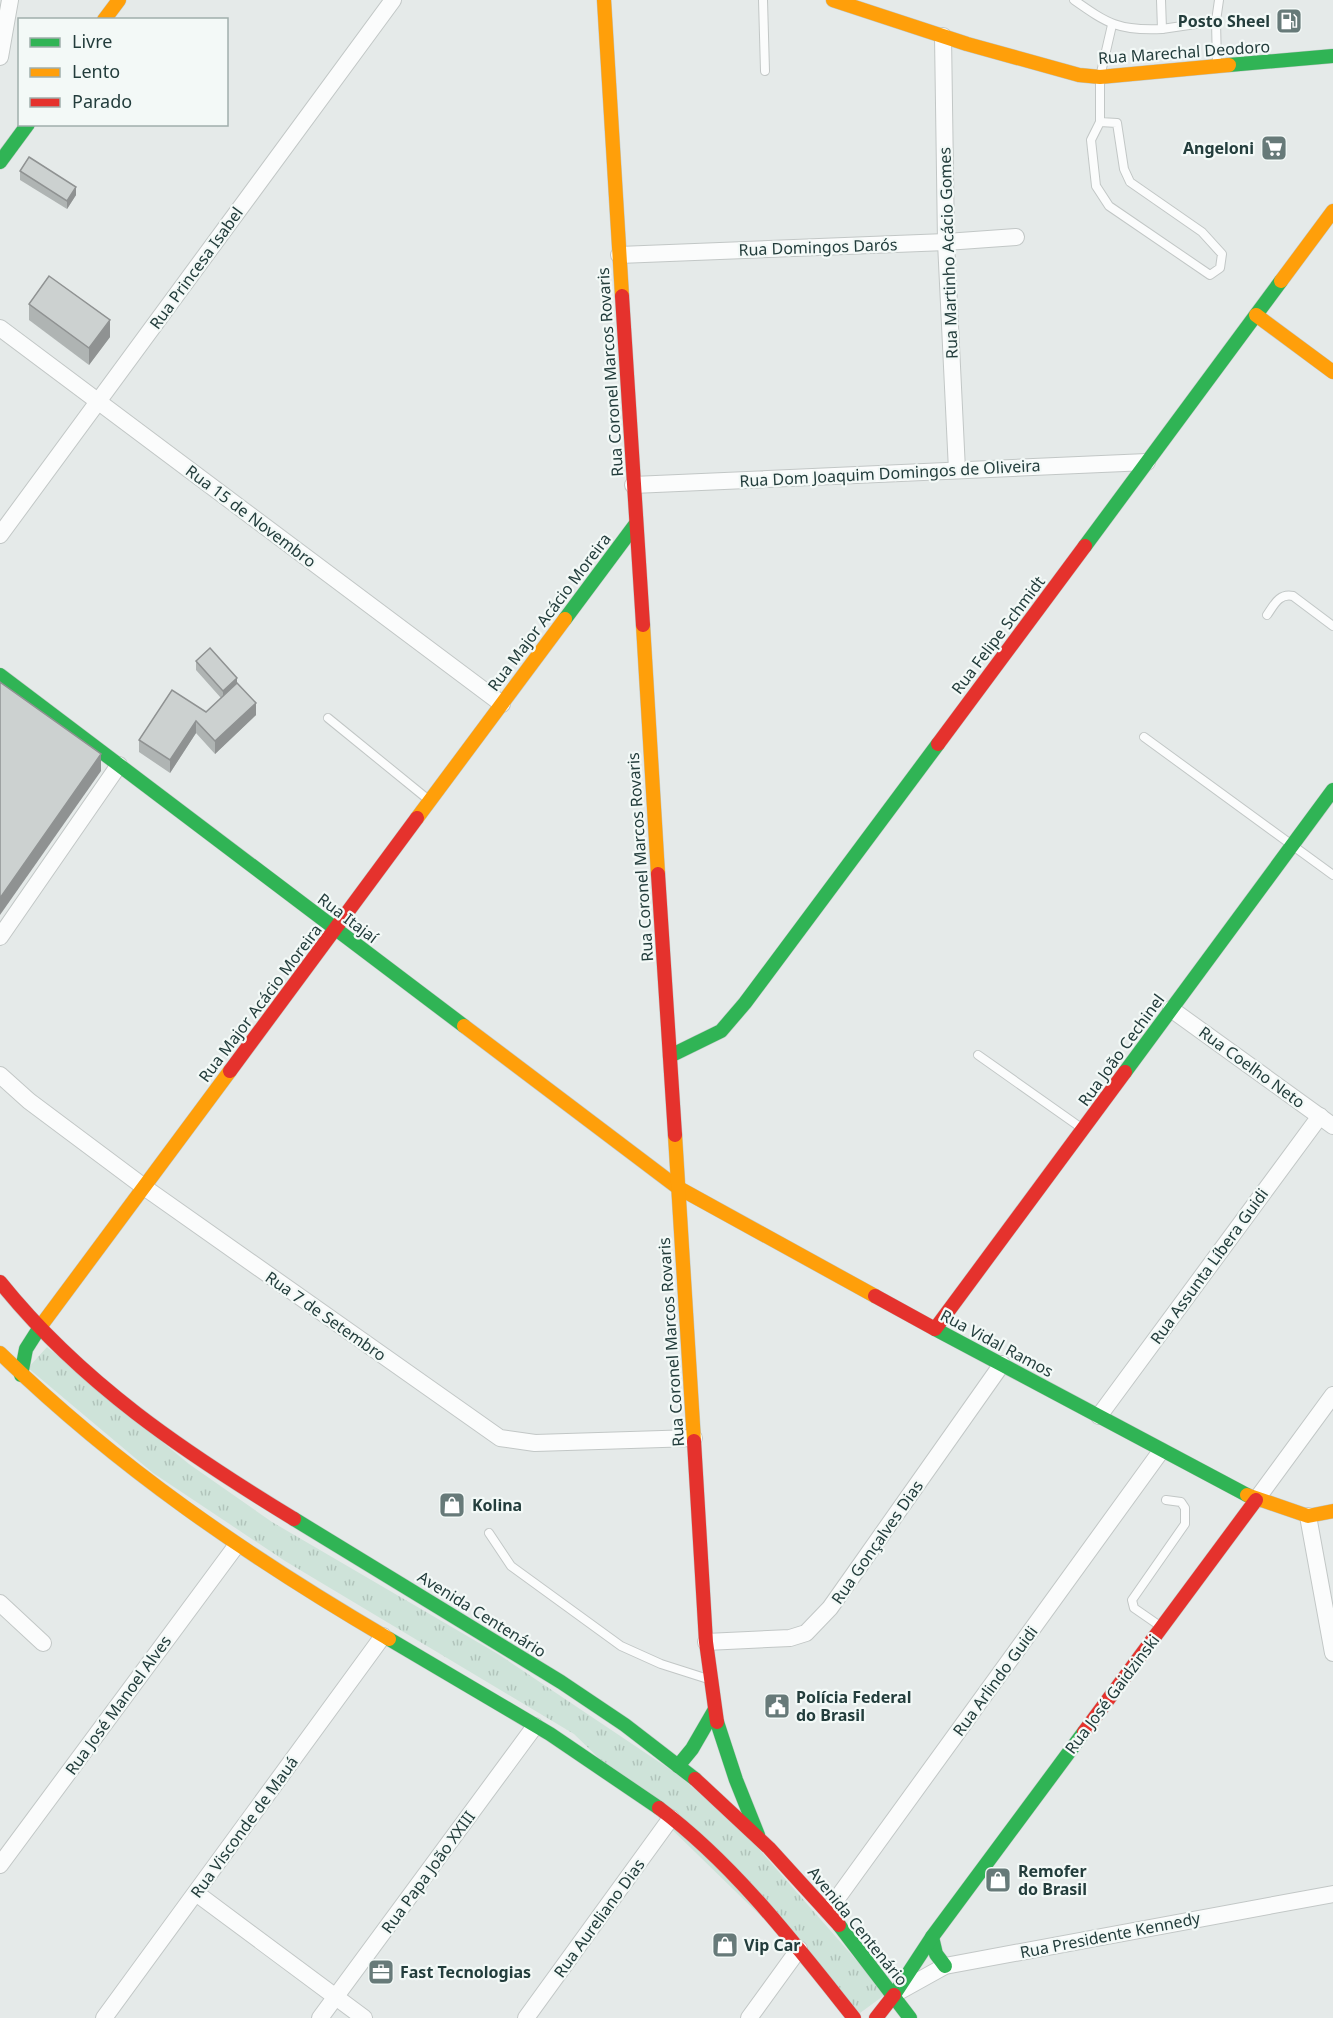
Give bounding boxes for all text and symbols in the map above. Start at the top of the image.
fuel station icon: Posto Sheel [1274,6,1304,36]
place label: Posto Sheel [1178,10,1270,32]
legend [18,18,228,126]
text: Livre [72,29,112,53]
street label: Rua Marechal Deodoro [1097,35,1271,69]
text: Lento [72,59,120,83]
text: Parado [72,89,132,113]
supermarket icon: Angeloni [1259,133,1289,163]
place label: Angeloni [1183,137,1254,159]
street label: Rua Martinho Acácio Gomes [933,147,963,359]
street label: Rua Princesa Isabel [144,203,248,333]
street label: Rua Domingos Darós [738,233,898,261]
street label: Rua Coronel Marcos Rovaris [592,267,628,477]
street label: Rua Dom Joaquim Domingos de Oliveira [739,454,1041,492]
street label: Rua 15 de Novembro [181,460,321,572]
street label: Rua Major Acácio Moreira [482,529,616,695]
street label: Rua Felipe Schmidt [946,571,1050,699]
street label: Rua Coronel Marcos Rovaris [622,752,658,962]
street label: Rua Itajaí [313,888,383,948]
street label: Rua Major Acácio Moreira [193,920,327,1086]
street label: Rua João Cechinel [1073,989,1169,1111]
street label: Rua Coelho Neto [1194,1021,1310,1113]
street label: Rua Assunta Líbera Guidi [1145,1184,1273,1348]
street label: Rua Coronel Marcos Rovaris [653,1237,689,1447]
street label: Rua 7 de Setembro [261,1266,391,1366]
street label: Rua Vidal Ramos [937,1304,1057,1382]
street label: Rua Gonçalves Dias [826,1476,928,1608]
shop icon: Kolina [437,1490,467,1520]
place label: Kolina [472,1494,522,1516]
street label: Avenida Centenário [414,1566,550,1662]
street label: Rua Arlindo Guidi [948,1621,1042,1741]
street label: Rua José Gaidzinski [1060,1630,1164,1758]
street label: Rua José Manoel Alves [60,1631,176,1779]
place label: Polícia Federal do Brasil [796,1686,911,1726]
public building icon: Polícia Federal do Brasil [762,1691,792,1721]
street label: Rua Visconde de Mauá [185,1752,303,1902]
street label: Rua Papa João XXIII [376,1806,480,1938]
street label: Rua Aureliano Dias [548,1854,650,1982]
place label: Remofer do Brasil [1018,1860,1087,1900]
street label: Avenida Centenário [803,1862,913,1990]
shop icon: Remofer do Brasil [983,1865,1013,1895]
street label: Rua Presidente Kennedy [1018,1907,1203,1963]
shop icon: Vip Car [710,1930,740,1960]
place label: Vip Car [744,1934,800,1956]
office icon: Fast Tecnologias [366,1957,396,1987]
place label: Fast Tecnologias [400,1961,531,1983]

